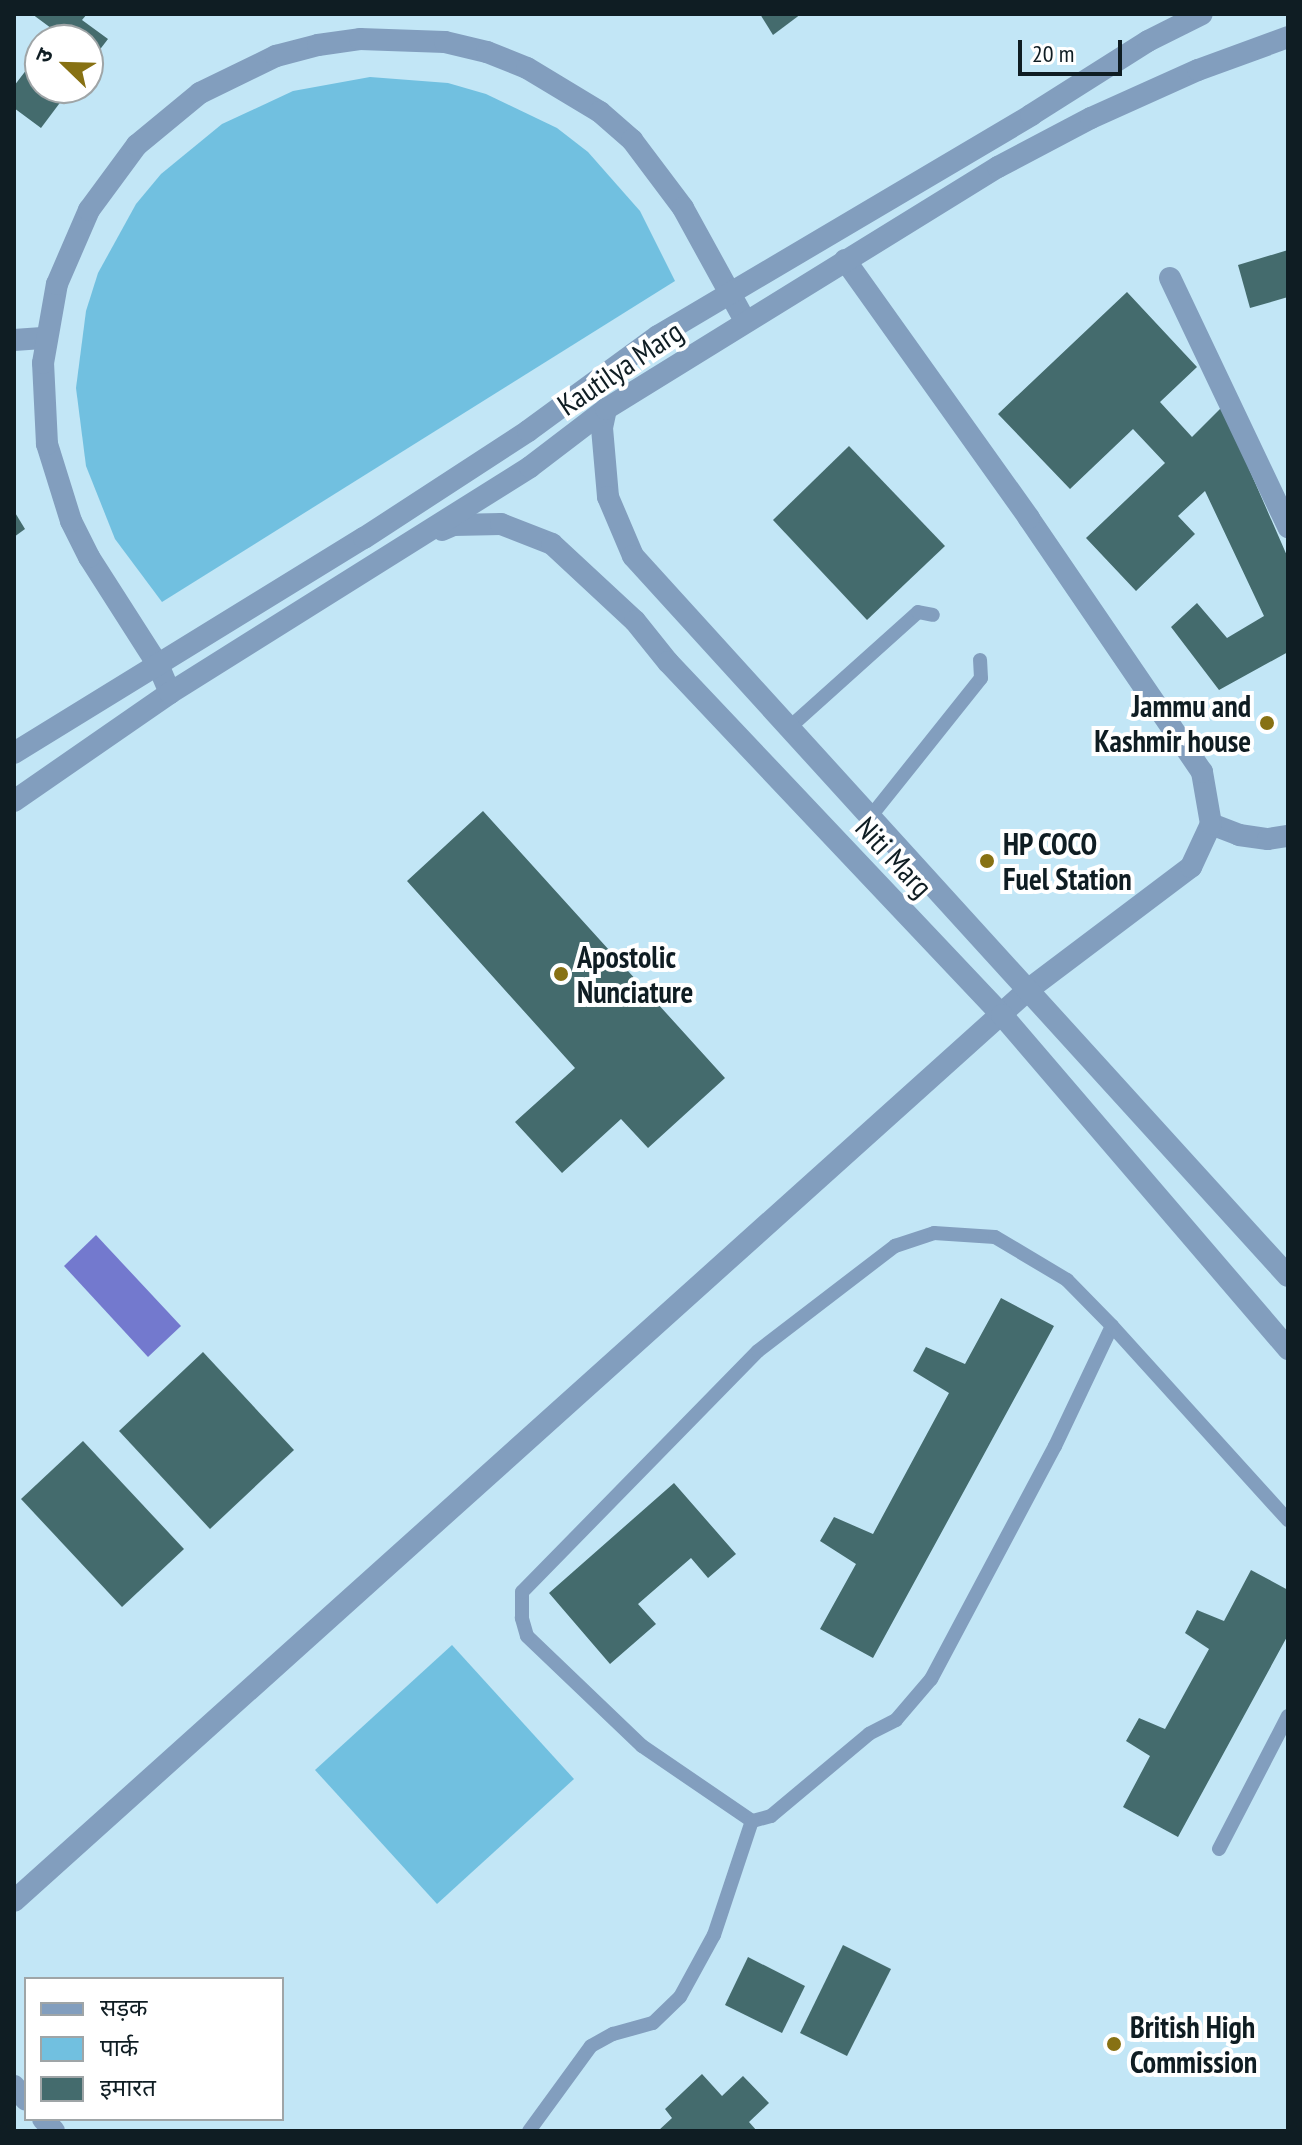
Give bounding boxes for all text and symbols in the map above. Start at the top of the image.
north arrow [24,24,104,104]
scale bar [1022,24,1126,74]
text: 20 m [1032,38,1074,69]
text: उ [28,44,59,67]
street label: Kautilya Marg [551,313,689,423]
place label: Jammu and Kashmir house [1094,688,1251,758]
marker: Jammu and Kashmir house [1258,714,1276,732]
street label: Niti Marg [848,810,940,904]
place label: HP COCO Fuel Station [1003,826,1132,896]
marker: HP COCO Fuel Station [978,852,996,870]
place label: Apostolic Nunciature [577,939,693,1010]
marker: Apostolic Nunciature [552,965,570,983]
legend [24,1977,284,2121]
text: सड़क [100,1992,148,2023]
place label: British High Commission [1130,2009,1257,2080]
text: पार्क [100,2032,138,2063]
marker: British High Commission [1105,2035,1123,2053]
text: इमारत [100,2072,156,2103]

